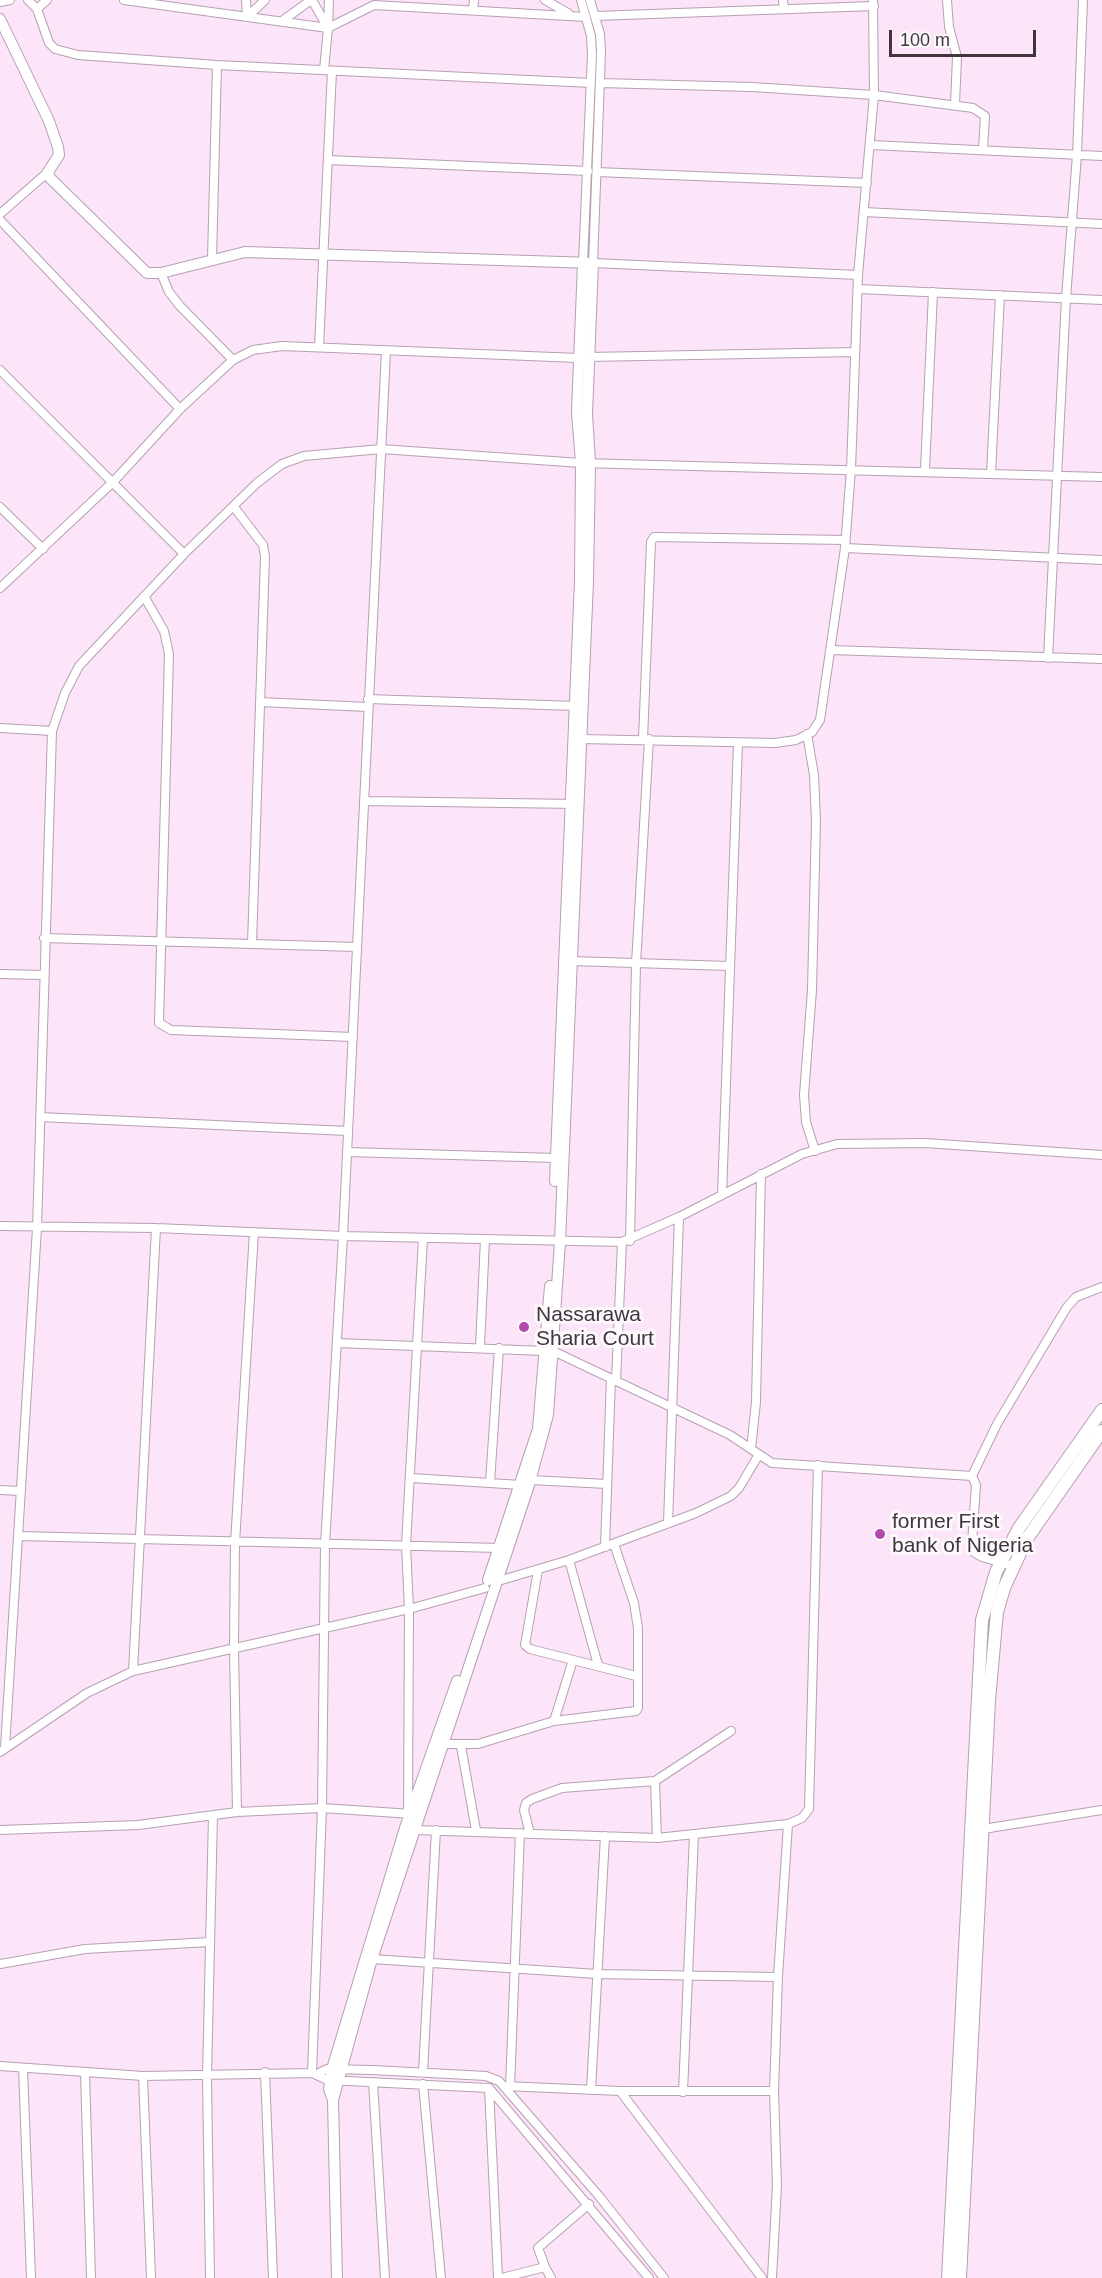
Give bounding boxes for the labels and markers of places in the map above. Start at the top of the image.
place label: Nassarawa Sharia Court [536,1302,654,1352]
marker: Nassarawa Sharia Court [517,1320,531,1334]
place label: former First bank of Nigeria [892,1509,1033,1559]
marker: former First bank of Nigeria [873,1527,887,1541]

